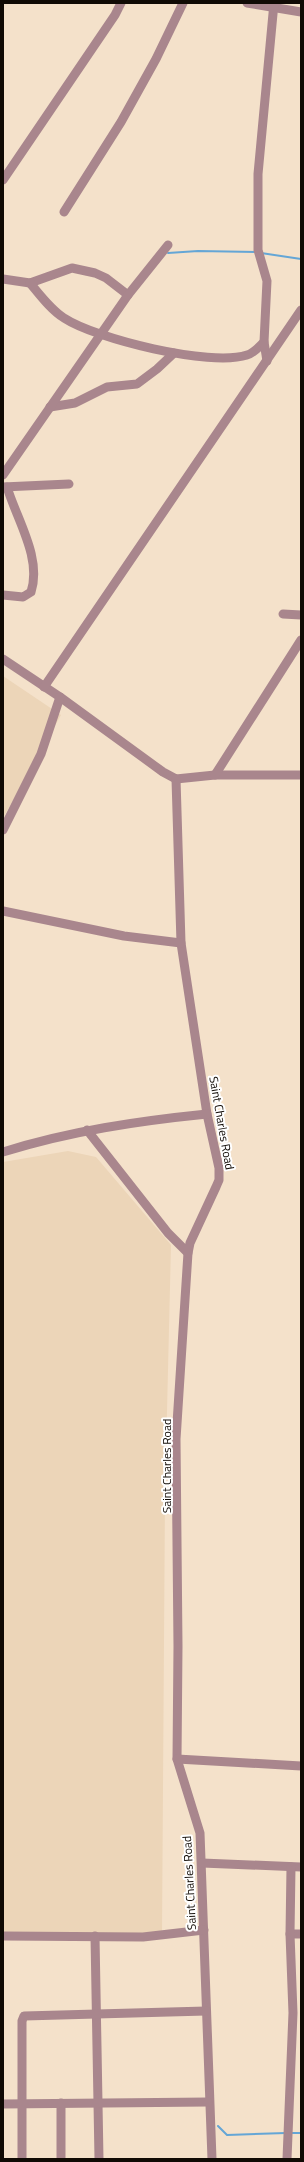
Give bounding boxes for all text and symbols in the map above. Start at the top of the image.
street label: Saint Charles Road [204,1075,240,1171]
street label: Saint Charles Road [157,1419,176,1513]
street label: Saint Charles Road [177,1835,201,1931]

